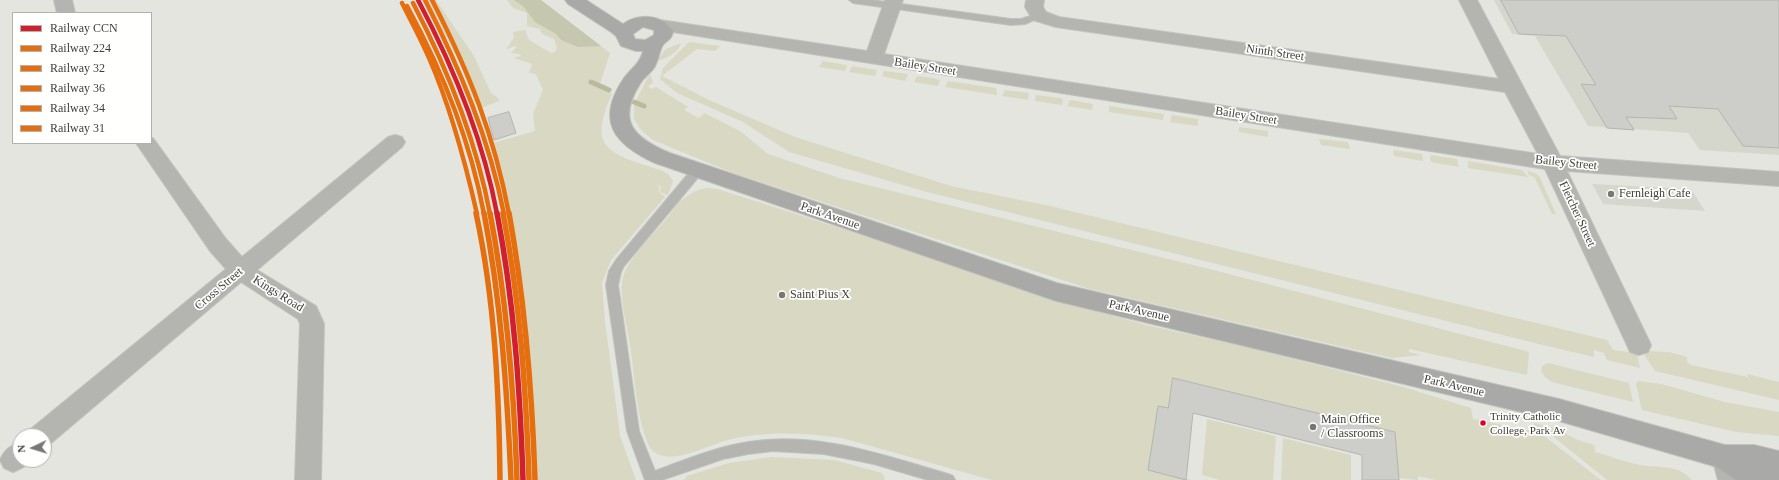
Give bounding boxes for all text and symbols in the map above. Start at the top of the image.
legend [12,12,152,144]
text: Railway CCN [50,21,118,35]
text: Railway 224 [50,41,111,55]
street label: Ninth Street [1245,42,1305,64]
street label: Bailey Street [893,55,957,79]
text: Railway 32 [50,61,105,75]
text: Railway 36 [50,81,105,95]
text: Railway 34 [50,101,105,115]
street label: Bailey Street [1214,104,1278,128]
text: Railway 31 [50,121,105,135]
street label: Bailey Street [1534,153,1598,173]
street label: Fletcher Street [1556,179,1598,249]
place label: Fernleigh Cafe [1619,187,1691,201]
marker: Fernleigh Cafe [1606,189,1616,199]
street label: Park Avenue [799,199,861,233]
street label: Cross Street [192,265,246,313]
street label: Kings Road [250,273,306,315]
place label: Saint Pius X [790,288,850,302]
marker: Saint Pius X [777,290,787,300]
street label: Park Avenue [1107,297,1171,325]
street label: Park Avenue [1422,372,1486,400]
place label: Trinity Catholic College, Park Av [1490,410,1565,436]
place label: Main Office / Classrooms [1321,413,1383,441]
marker: Trinity Catholic College, Park Av [1478,418,1488,428]
marker: Main Office / Classrooms [1308,422,1318,432]
north arrow [12,428,52,468]
text: N [15,444,27,453]

